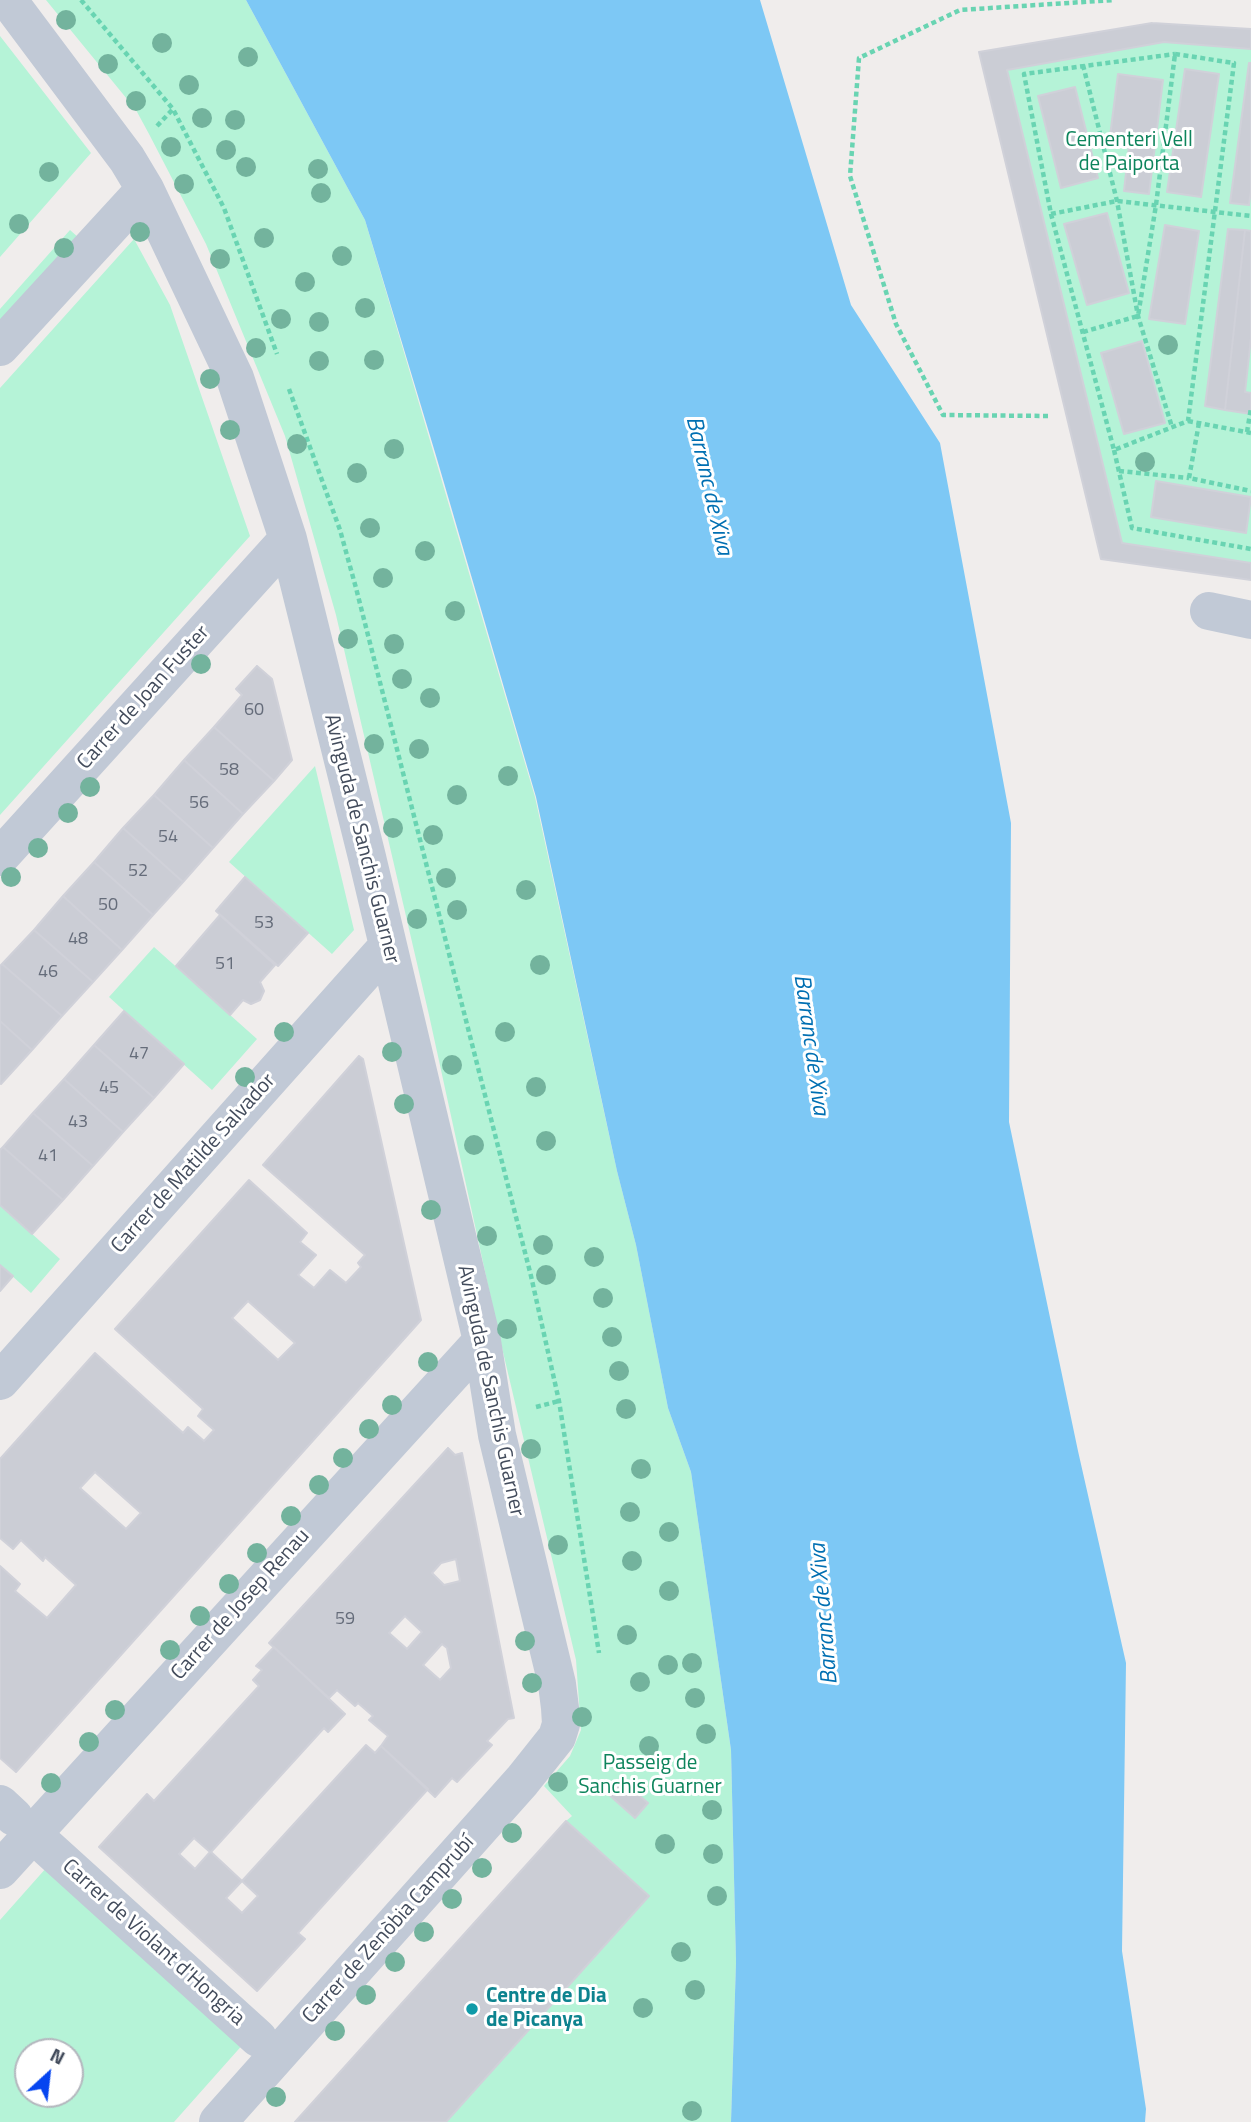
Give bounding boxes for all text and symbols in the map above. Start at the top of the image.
park label: Cementeri Vell de Paiporta [1065,128,1193,178]
water label: Barranc de Xiva [679,414,737,558]
street label: Carrer de Joan Fuster [73,621,215,775]
house number: 60 [244,700,264,722]
street label: Avinguda de Sanchis Guarner [318,712,404,966]
house number: 58 [219,760,239,782]
house number: 56 [189,793,209,815]
house number: 54 [158,827,178,849]
house number: 52 [128,861,148,883]
house number: 50 [98,895,118,917]
house number: 53 [254,913,274,935]
house number: 48 [68,929,88,951]
house number: 51 [215,954,235,976]
house number: 46 [38,962,58,984]
water label: Barranc de Xiva [786,973,834,1117]
house number: 47 [129,1044,149,1066]
street label: Carrer de Matilde Salvador [107,1069,281,1259]
house number: 45 [99,1078,119,1100]
house number: 43 [68,1112,88,1134]
house number: 41 [38,1146,58,1168]
street label: Avinguda de Sanchis Guarner [451,1263,529,1519]
street label: Carrer de Josep Renau [167,1524,315,1686]
water label: Barranc de Xiva [805,1542,845,1686]
house number: 59 [335,1609,355,1631]
park label: Passeig de Sanchis Guarner [578,1751,722,1801]
street label: Carrer de Zenòbia Camprubí [298,1831,480,2029]
street label: Carrer de Violant d'Hongria [57,1854,249,2032]
place label: Centre de Dia de Picanya [486,1984,607,2034]
marker: Centre de Dia de Picanya [464,2001,480,2017]
north arrow [14,2038,84,2108]
text: N [45,2040,70,2072]

